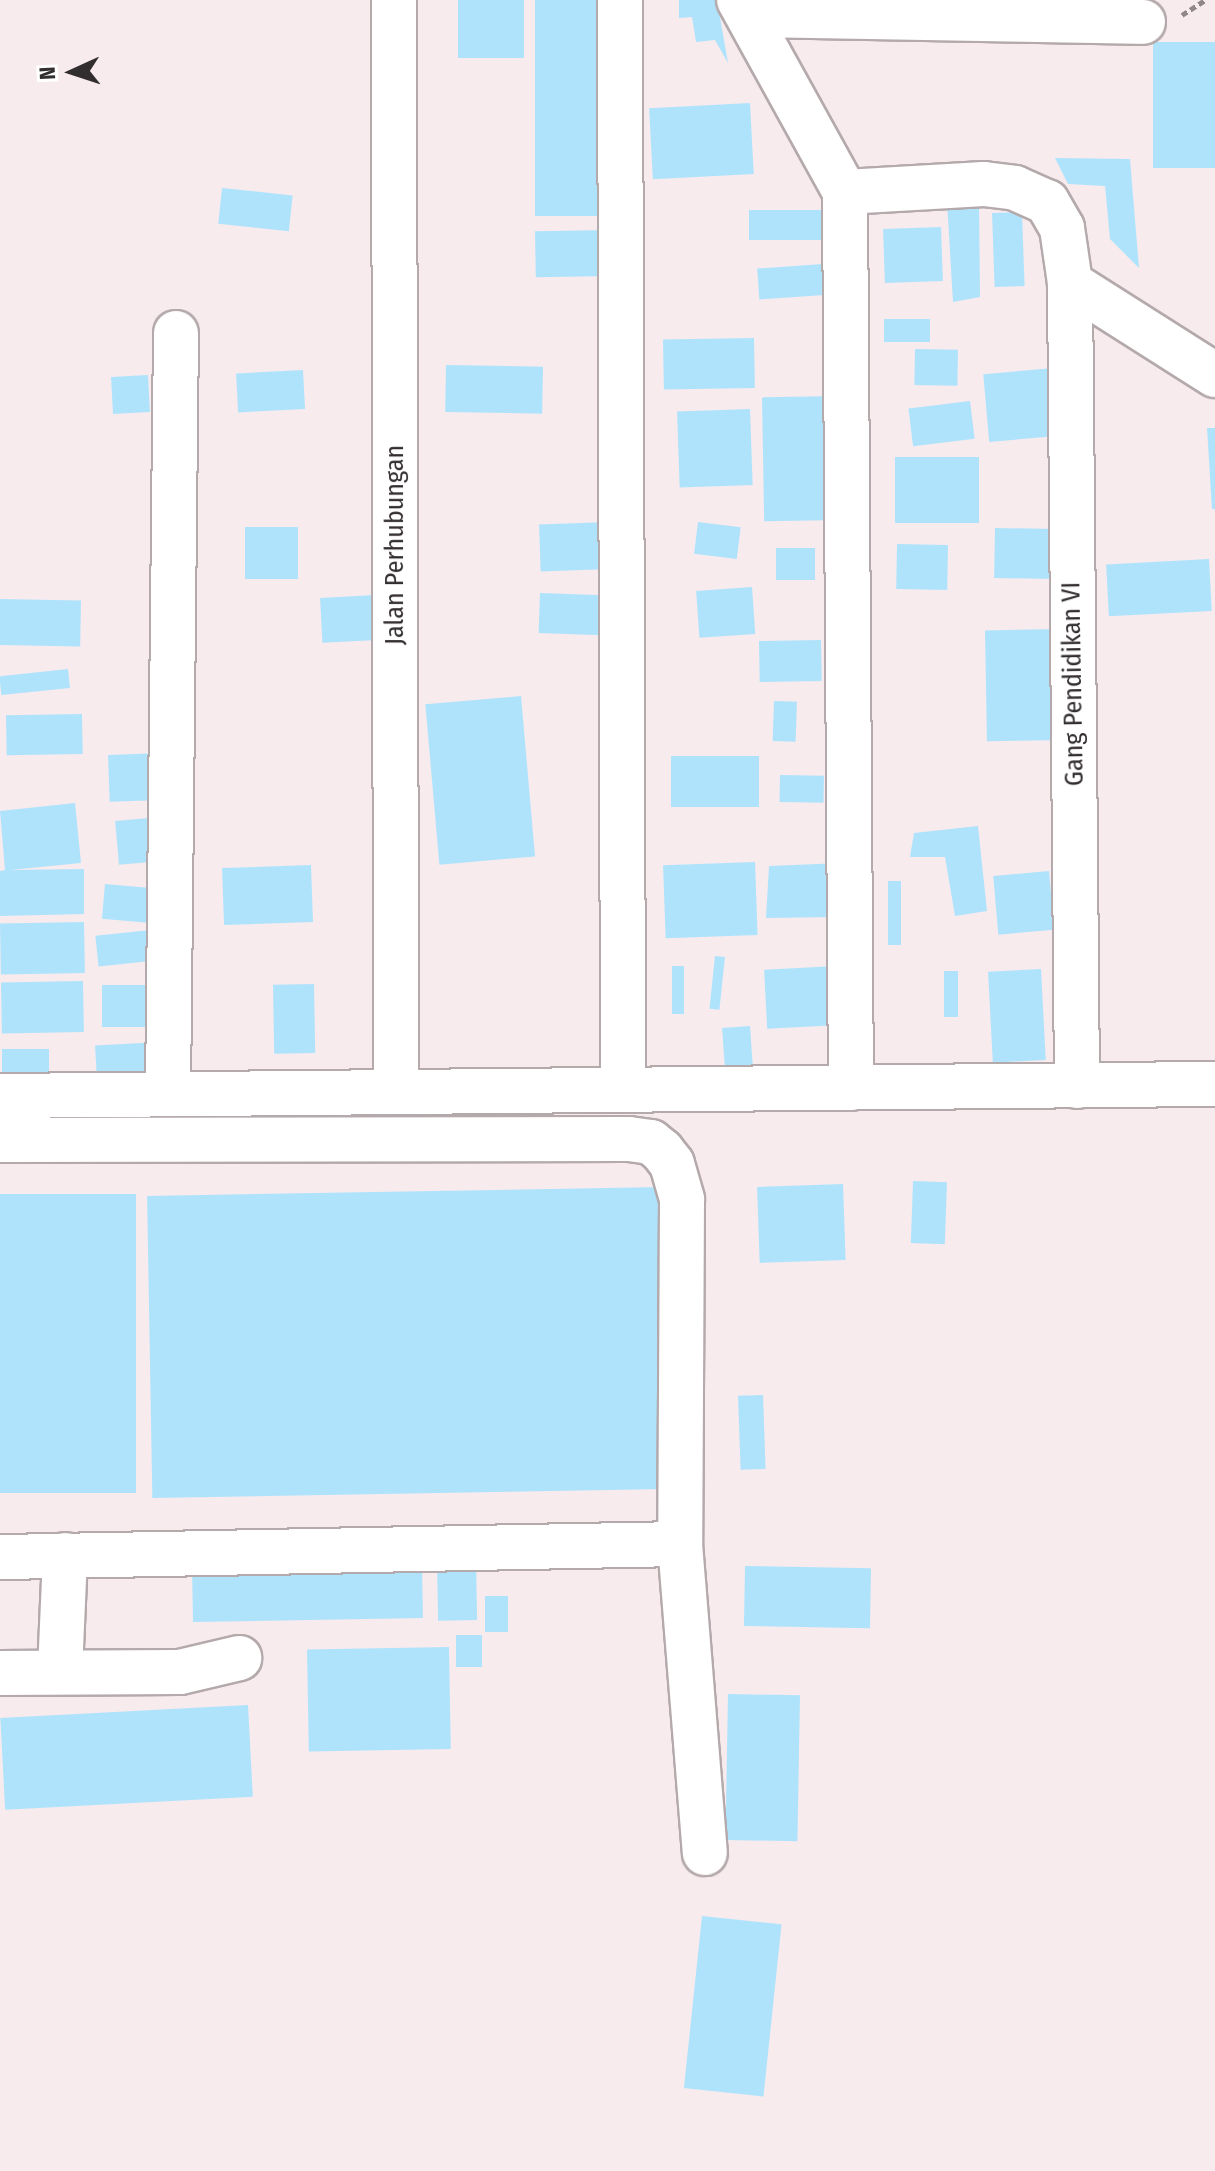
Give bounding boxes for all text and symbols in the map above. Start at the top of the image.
north arrow [32,32,112,112]
text: N [34,66,61,81]
street label: Jalan Perhubungan [379,445,411,645]
street label: Gang Pendidikan VI [1056,582,1090,786]

